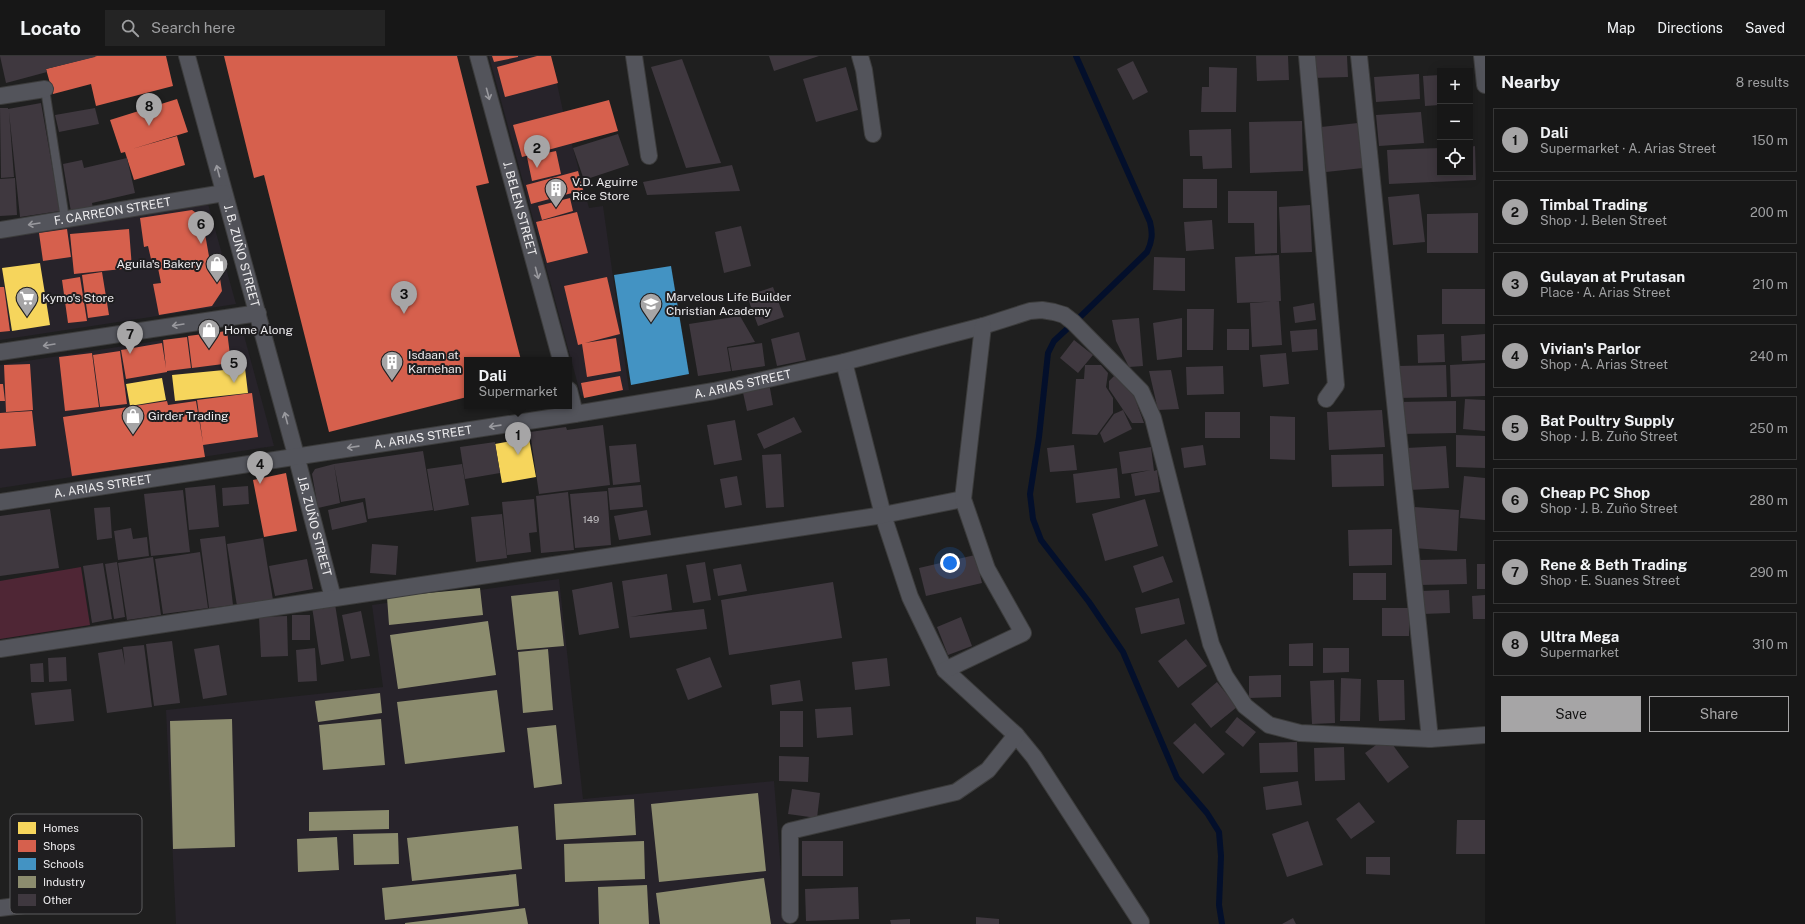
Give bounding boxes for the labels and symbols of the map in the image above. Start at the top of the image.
one-way arrow [485,87,492,100]
pin: 8 [136,93,162,126]
pin: 2 [524,135,550,168]
street label: J. BELEN STREET [500,159,539,257]
one-way arrow [214,165,221,178]
place label: V.D. Aguirre Rice Store [572,175,638,203]
building icon: V.D. Aguirre Rice Store [543,176,569,209]
street label: F. CARREON STREET [53,195,172,228]
street label: J. B. ZUÑO STREET [221,203,262,309]
pin: 6 [188,211,214,244]
one-way arrow [28,220,41,228]
shop icon: Aguila's Bakery [204,251,230,284]
place label: Aguila's Bakery [117,257,203,271]
one-way arrow [534,266,541,279]
pin: 3 [391,281,417,314]
supermarket icon: Kymo's Store [14,285,40,318]
place label: Marvelous Life Builder Christian Academy [666,290,791,318]
place label: Kymo's Store [42,291,114,305]
school or university icon: Marvelous Life Builder Christian Academy [638,291,664,324]
shop icon: Home Along [196,317,222,350]
pin: 7 [117,321,143,354]
one-way arrow [172,321,185,329]
place label: Home Along [224,323,293,337]
one-way arrow [43,341,56,349]
place label: Isdaan at Karnehan [408,348,462,376]
building icon: Isdaan at Karnehan [379,349,405,382]
pin: 5 [221,350,247,383]
street label: A. ARIAS STREET [693,367,793,401]
shop icon: Girder Trading [120,403,146,436]
place label: Girder Trading [148,409,229,423]
one-way arrow [282,411,289,424]
one-way arrow [489,422,502,430]
pin: 1 [505,422,531,455]
street label: A. ARIAS STREET [373,423,473,452]
one-way arrow [347,443,360,451]
pin: 4 [247,451,273,484]
street label: A. ARIAS STREET [53,472,153,501]
street label: J.B. ZUÑO STREET [295,474,334,578]
house number: 149 [583,513,599,525]
your location [940,553,960,573]
legend [10,814,142,914]
text: Homes [43,822,79,834]
text: Shops [43,840,75,852]
text: Schools [43,858,84,870]
text: Industry [43,876,86,888]
text: Other [43,894,72,906]

